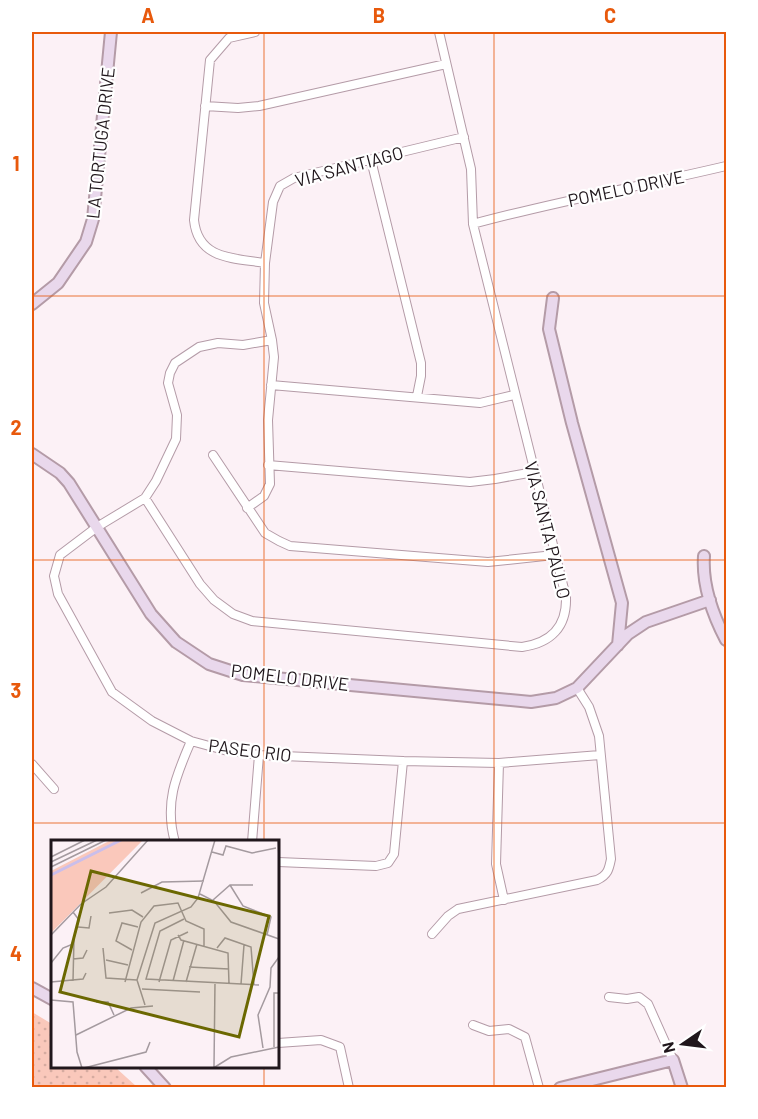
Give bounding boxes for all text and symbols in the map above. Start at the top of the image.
text: A [141,3,155,27]
text: B [373,3,385,27]
text: C [604,3,616,27]
street label: LA TORTUGA DRIVE [81,66,119,220]
street label: VIA SANTIAGO [292,141,406,191]
text: 1 [12,151,20,175]
street label: POMELO DRIVE [566,165,686,211]
text: 2 [10,415,22,439]
street label: VIA SANTA PAULO [520,459,576,601]
street label: POMELO DRIVE [230,659,350,695]
text: 3 [11,678,21,702]
street label: PASEO RIO [207,734,293,766]
inset map [51,840,279,1068]
text: 4 [10,941,22,965]
north arrow [653,1014,713,1074]
text: N [657,1040,678,1055]

